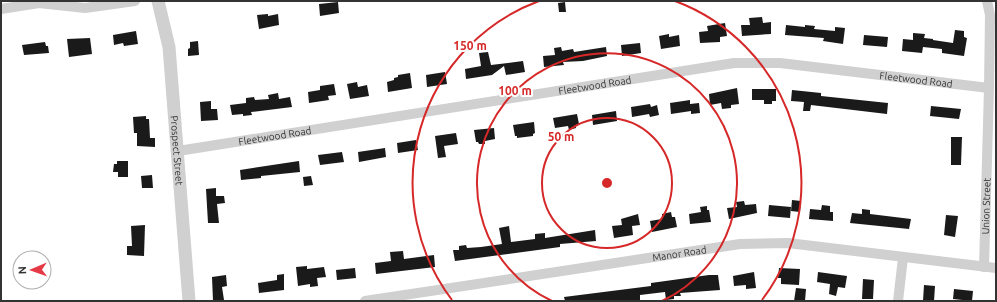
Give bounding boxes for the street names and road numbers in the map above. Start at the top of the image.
street label: Fleetwood Road [879,70,953,90]
street label: Fleetwood Road [558,74,632,97]
street label: Prospect Street [168,115,185,186]
street label: Fleetwood Road [238,125,312,147]
street label: Union Street [980,177,992,235]
street label: Manor Road [652,244,707,263]

